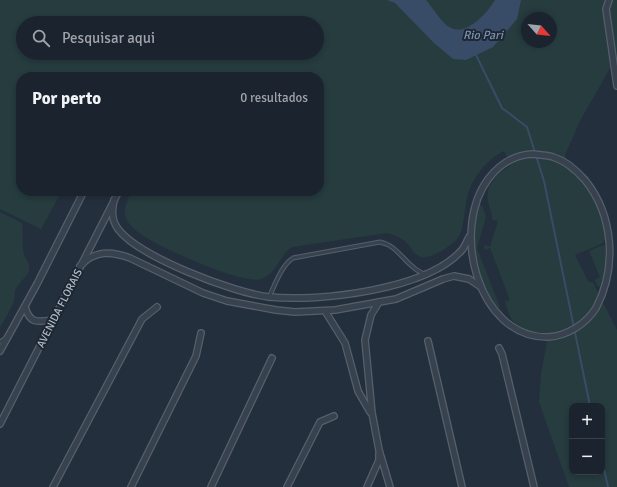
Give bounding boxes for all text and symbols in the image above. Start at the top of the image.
north arrow [521,12,557,48]
search box [16,16,324,60]
icon: search [30,27,52,49]
water label: Rio Pari [463,28,505,43]
text: Pesquisar aqui [62,29,155,47]
text: Por perto [32,88,101,109]
text: 0 resultados [240,90,308,106]
street label: AVENIDA FLORAIS [34,267,85,350]
map controls [569,403,605,475]
button: + [569,403,605,439]
button: − [569,439,605,475]

